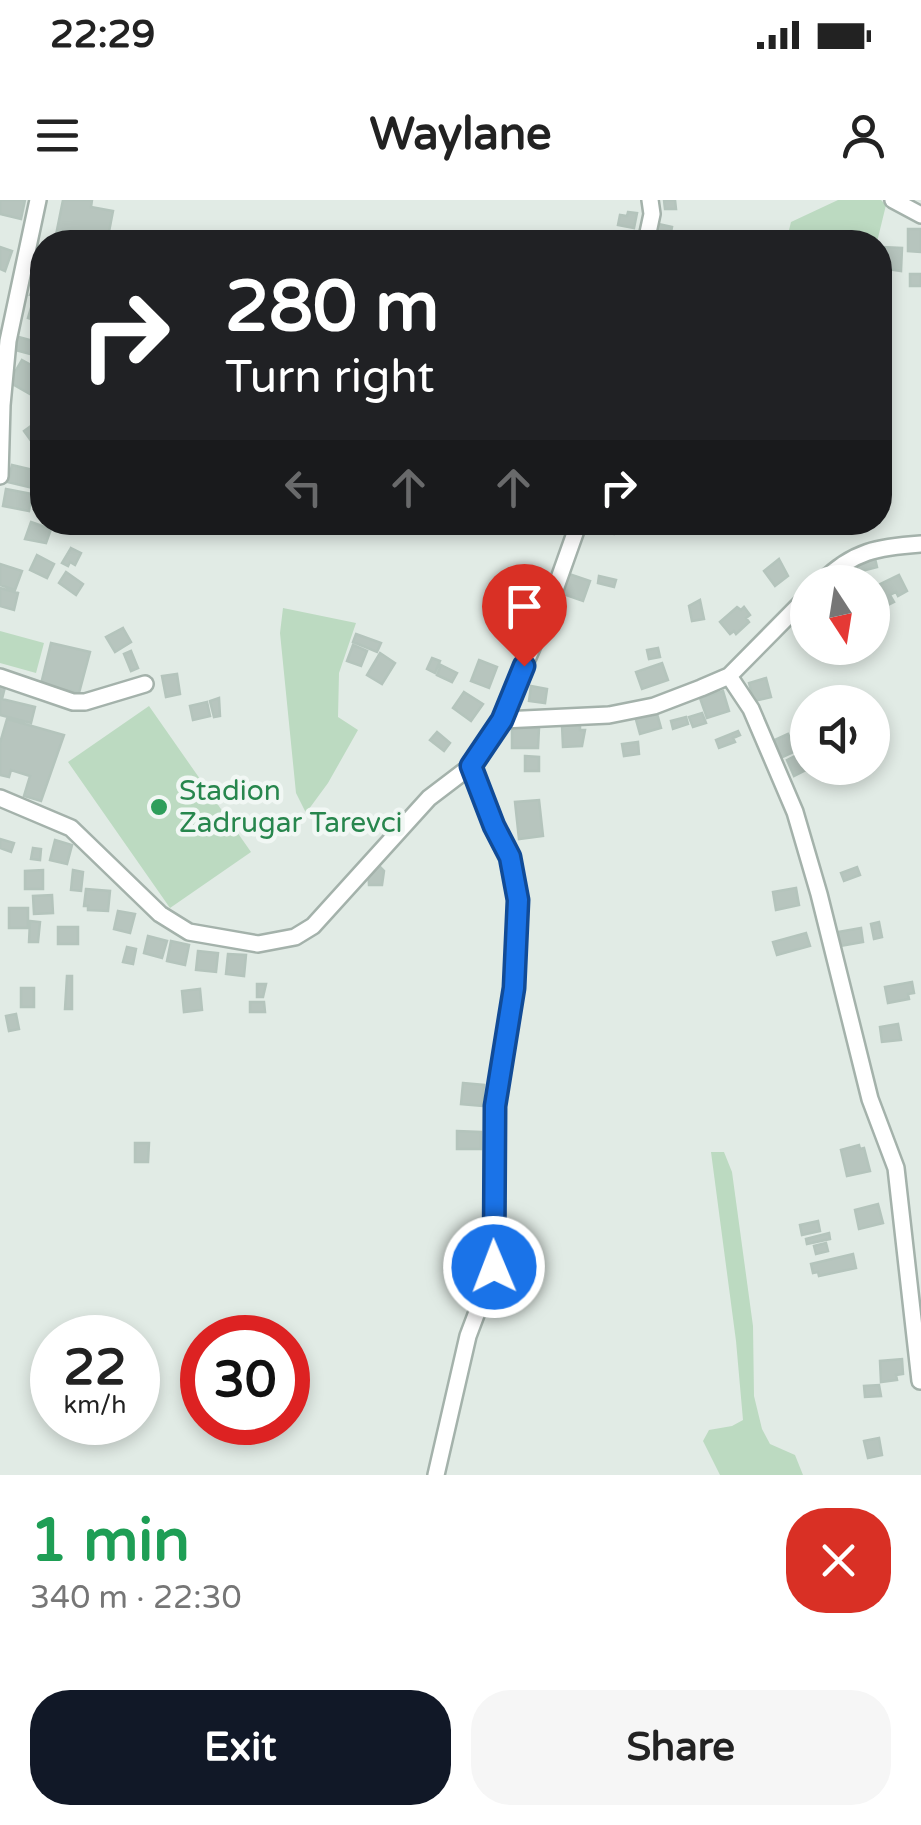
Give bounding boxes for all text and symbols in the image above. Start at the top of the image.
text: 22:29 [50,12,155,58]
icon: menu [30,108,85,163]
text: Waylane [369,108,552,162]
icon: person [836,108,891,163]
text: 280 m [225,266,439,350]
icon: right [60,270,190,400]
text: Turn right [225,351,434,405]
icon: left [276,460,331,515]
icon: ahead [381,460,436,515]
icon: ahead [486,460,541,515]
icon: right [591,460,646,515]
pin [482,564,567,667]
north arrow [790,565,890,665]
map controls [790,565,890,785]
icon: arrive [497,579,552,634]
button: sound [790,685,890,785]
place label: Stadion Zadrugar Tarevci [179,774,403,840]
marker: Stadion Zadrugar Tarevci [148,796,170,818]
position arrow [442,1215,546,1319]
speed limit sign: 30 [180,1315,310,1445]
text: 22 [64,1338,126,1398]
text: km/h [64,1390,126,1420]
text: 1 min [30,1505,190,1577]
button: close [786,1508,891,1613]
text: 340 m · 22:30 [30,1579,242,1617]
button: Exit [30,1690,451,1805]
button: Share [471,1690,891,1805]

